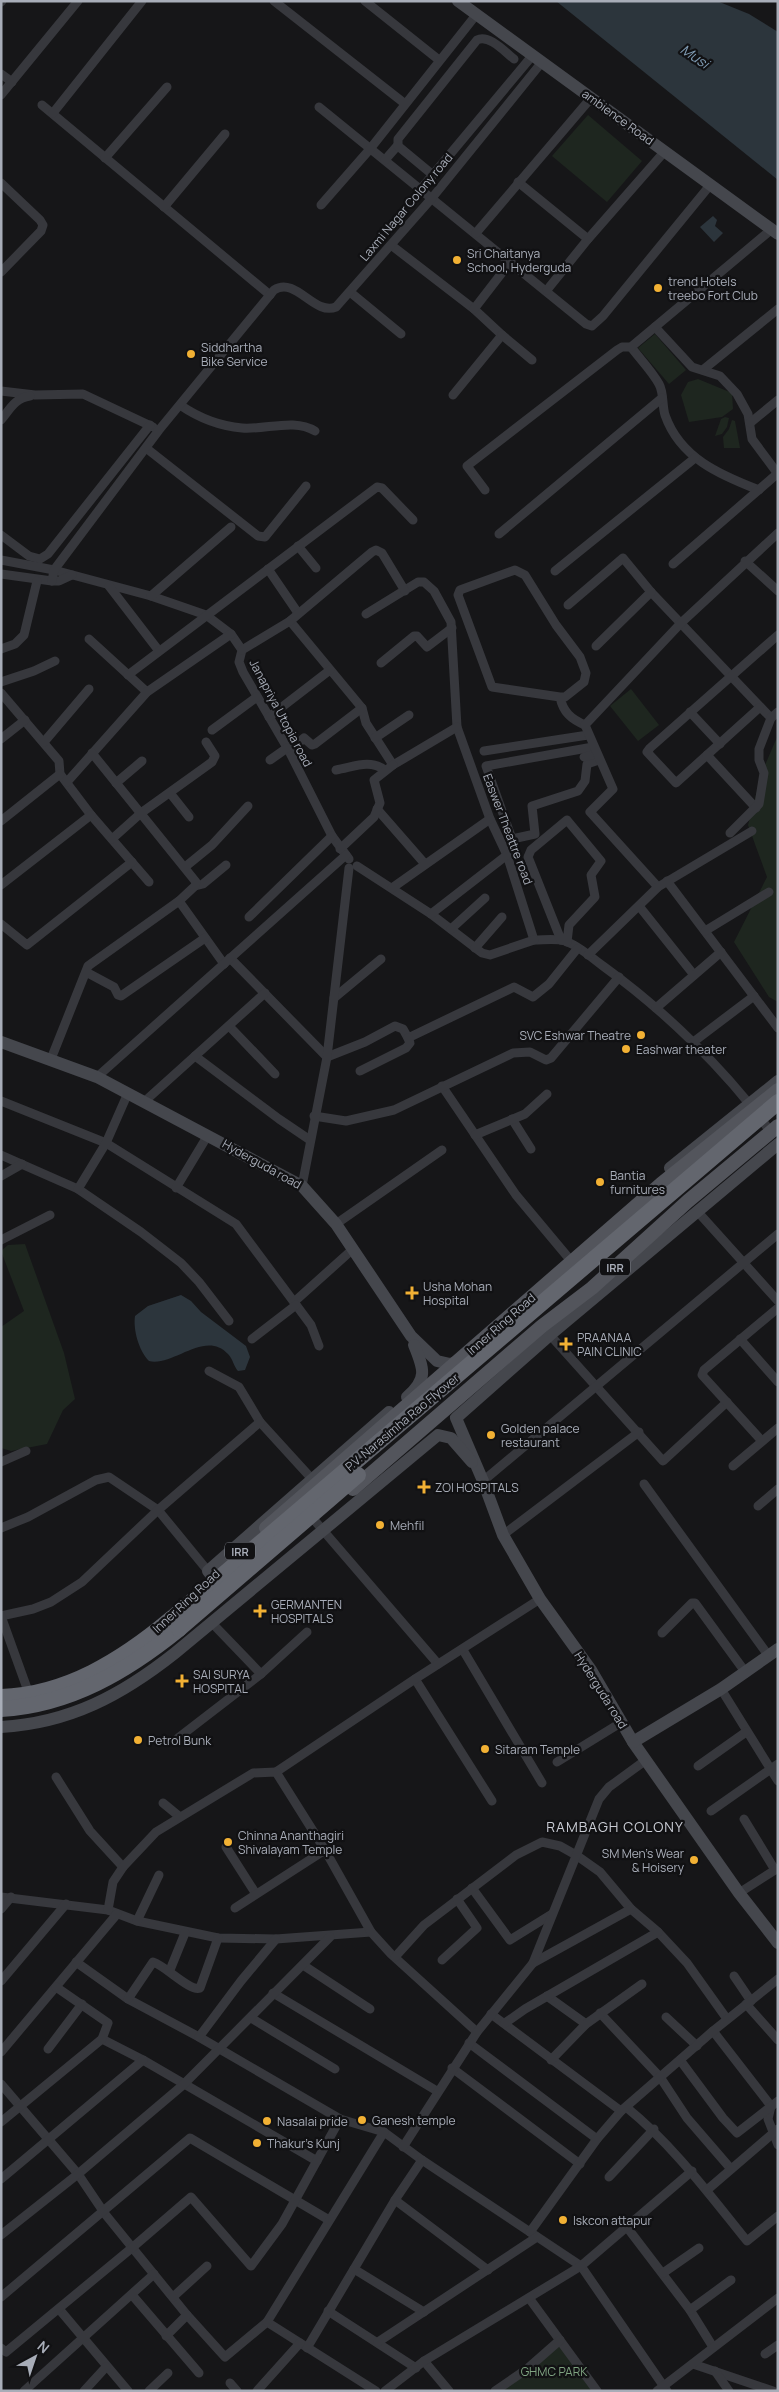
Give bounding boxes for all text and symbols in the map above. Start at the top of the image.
water label: Musi [677,40,714,73]
street label: ambience Road [579,85,657,149]
street label: Laxmi Nagar Colony road [356,149,456,265]
place label: Sri Chaitanya School, Hyderguda [467,245,571,276]
marker: Sri Chaitanya School, Hyderguda [451,254,463,266]
place label: trend Hotels treebo Fort Club [668,273,758,304]
marker: trend Hotels treebo Fort Club [652,282,664,294]
place label: Siddhartha Bike Service [201,339,268,370]
marker: Siddhartha Bike Service [185,348,197,360]
street label: Janapriya Utopia road [245,656,317,770]
street label: Easwer Theattre road [479,771,537,887]
place label: SVC Eshwar Theatre [519,1027,631,1044]
marker: SVC Eshwar Theatre [635,1029,647,1041]
place label: Eashwar theater [636,1041,727,1058]
marker: Eashwar theater [620,1043,632,1055]
street label: Hyderguda road [219,1135,305,1193]
place label: Bantia furnitures [610,1167,665,1198]
marker: Bantia furnitures [594,1176,606,1188]
road number: IRR [600,1258,630,1276]
place label: Usha Mohan Hospital [423,1278,492,1309]
marker: Usha Mohan Hospital [405,1286,419,1300]
street label: Inner Ring Road [463,1289,539,1359]
place label: PRAANAA PAIN CLINIC [577,1329,642,1360]
marker: PRAANAA PAIN CLINIC [559,1337,573,1351]
street label: P.V. Narasimha Rao Flyover [341,1369,463,1475]
place label: Golden palace restaurant [501,1420,580,1451]
marker: Golden palace restaurant [485,1429,497,1441]
place label: ZOI HOSPITALS [435,1479,519,1496]
marker: ZOI HOSPITALS [417,1480,431,1494]
place label: Mehfil [390,1517,424,1534]
marker: Mehfil [374,1519,386,1531]
road number: IRR [225,1542,255,1560]
street label: Inner Ring Road [149,1565,223,1637]
place label: GERMANTEN HOSPITALS [271,1596,342,1627]
marker: GERMANTEN HOSPITALS [253,1604,267,1618]
street label: Hyderguda road [570,1648,632,1732]
place label: SAI SURYA HOSPITAL [193,1666,250,1697]
marker: SAI SURYA HOSPITAL [175,1674,189,1688]
place label: Petrol Bunk [148,1732,212,1749]
marker: Petrol Bunk [132,1734,144,1746]
place label: Sitaram Temple [495,1741,580,1758]
marker: Sitaram Temple [479,1743,491,1755]
district label: RAMBAGH COLONY [546,1817,684,1836]
place label: Chinna Ananthagiri Shivalayam Temple [238,1827,344,1858]
marker: Chinna Ananthagiri Shivalayam Temple [222,1836,234,1848]
place label: SM Men's Wear & Hoisery [602,1845,685,1876]
marker: SM Men's Wear & Hoisery [688,1854,700,1866]
place label: Ganesh temple [372,2112,456,2129]
place label: Nasalai pride [277,2113,348,2130]
marker: Ganesh temple [356,2114,368,2126]
marker: Nasalai pride [261,2115,273,2127]
place label: Thakur's Kunj [267,2135,340,2152]
marker: Thakur's Kunj [251,2137,263,2149]
place label: Iskcon attapur [573,2212,652,2229]
marker: Iskcon attapur [557,2214,569,2226]
north arrow [10,2332,60,2382]
text: N [34,2336,54,2357]
park label: GHMC PARK [521,2363,588,2380]

